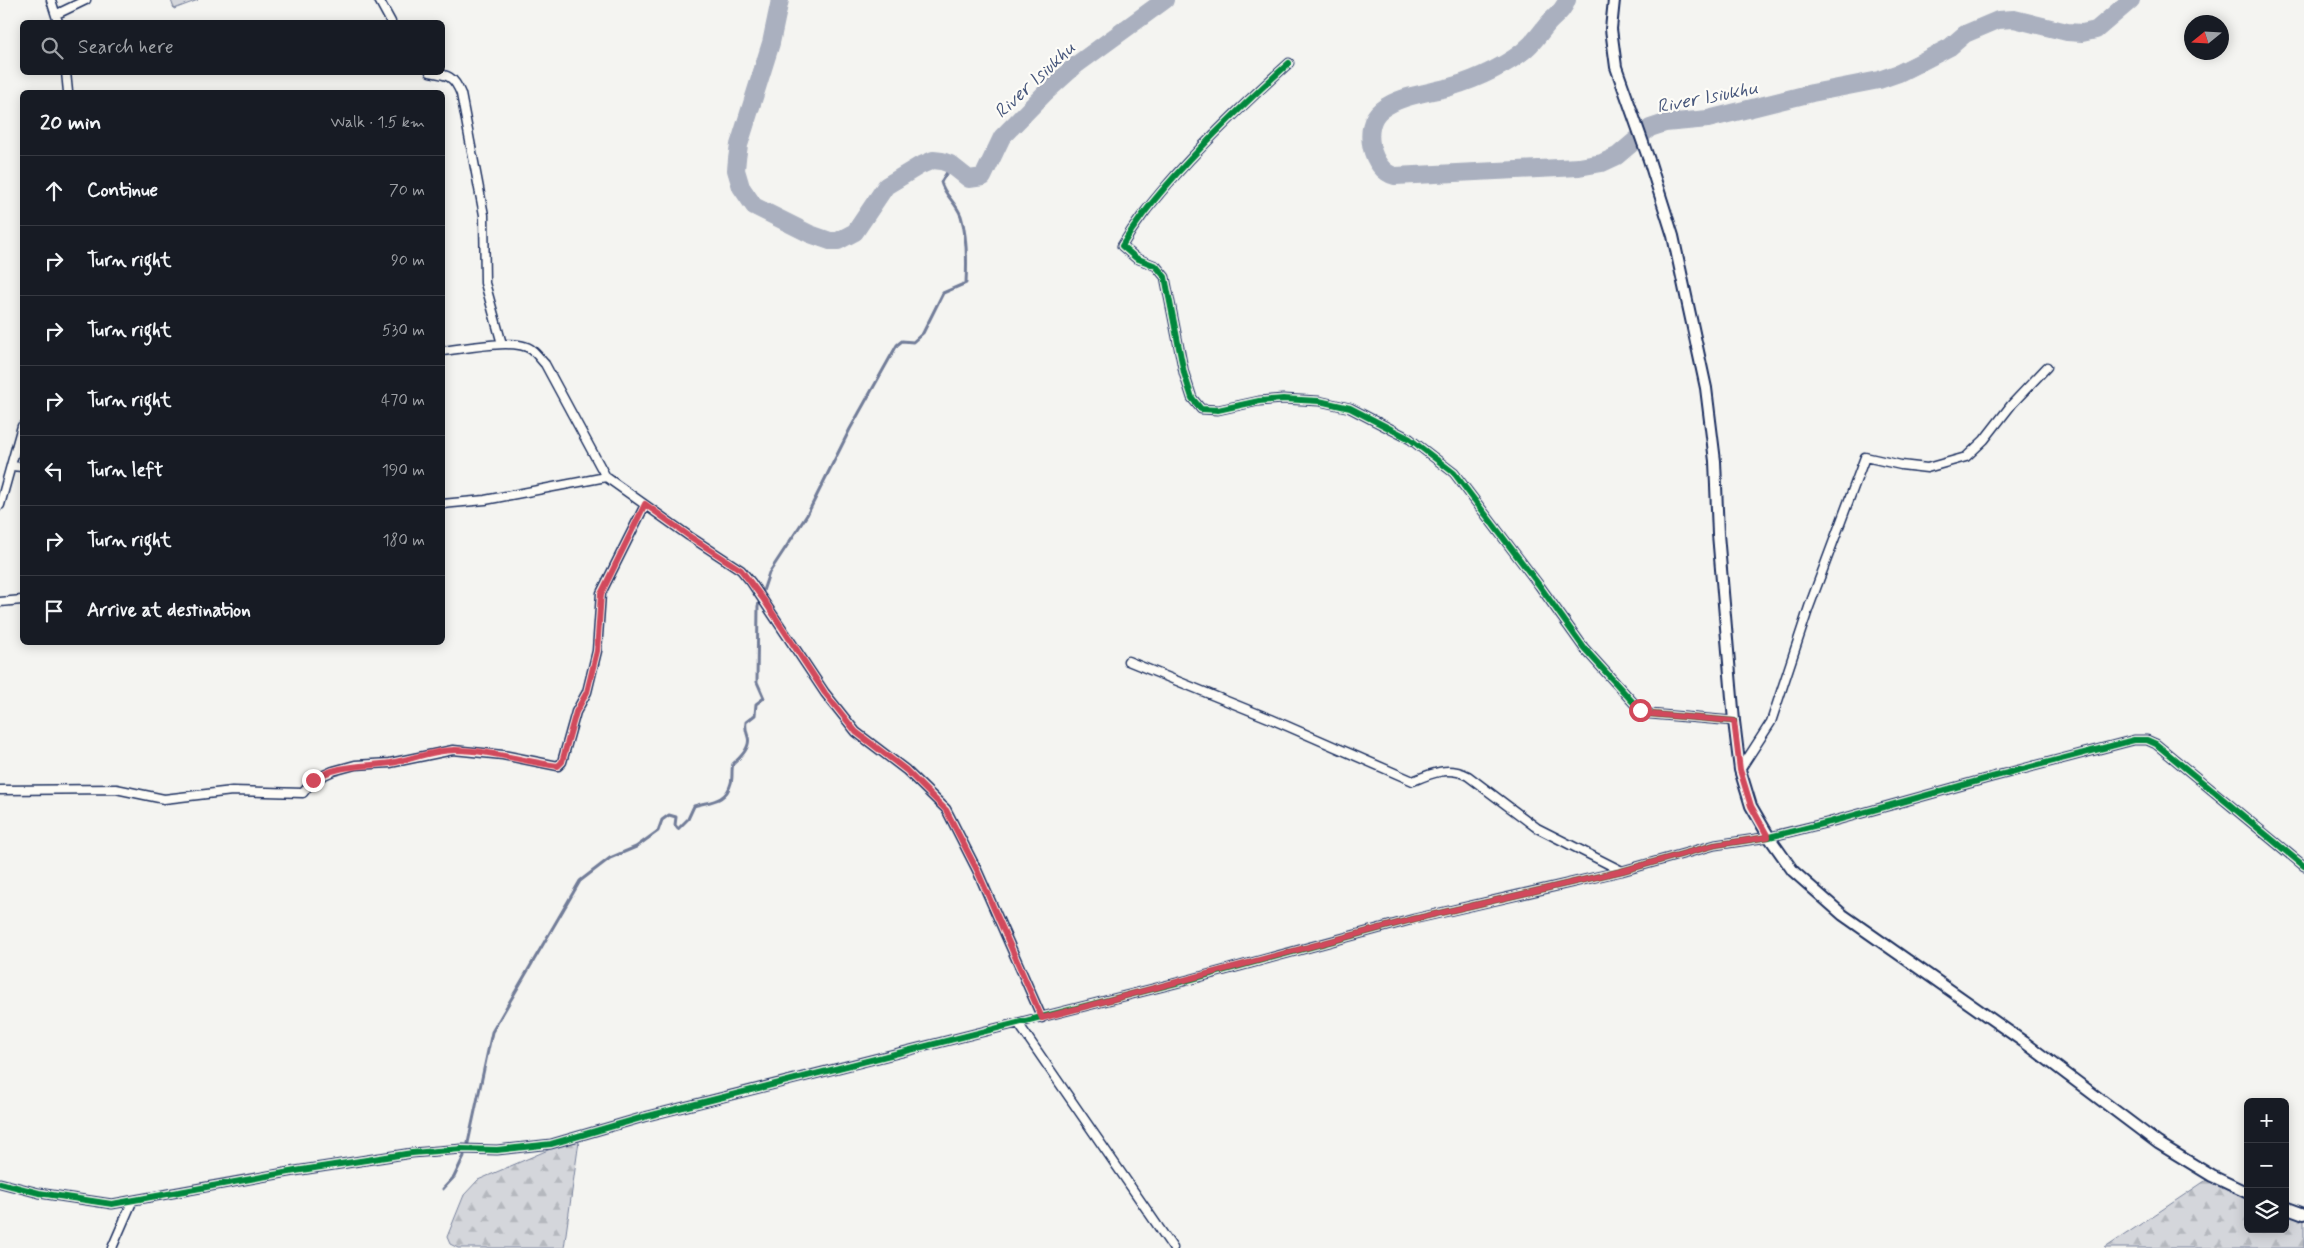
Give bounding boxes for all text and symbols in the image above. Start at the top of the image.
north arrow [2184,15,2229,60]
search box [20,20,445,75]
icon: search [38,34,66,62]
text: Search here [78,35,174,60]
water label: River Isiukhu [989,36,1081,124]
water label: River Isiukhu [1655,75,1761,120]
text: 20 min [40,109,101,137]
text: Walk · 1.5 km [330,112,425,133]
icon: ahead [40,177,68,205]
text: Continue [87,178,158,203]
text: 70 m [389,180,425,201]
icon: right [40,247,68,275]
text: Turn right [87,248,171,273]
text: 90 m [391,250,425,271]
icon: right [40,317,68,345]
text: Turn right [87,318,171,343]
text: 530 m [382,320,425,341]
icon: right [40,387,68,415]
text: Turn right [87,388,171,413]
text: 470 m [381,390,425,411]
icon: left [40,457,68,485]
text: Turn left [87,458,163,483]
text: 190 m [382,460,425,481]
icon: right [40,527,68,555]
text: Turn right [87,528,171,553]
text: 180 m [382,530,425,551]
icon: arrive [40,597,68,625]
text: Arrive at destination [87,598,251,623]
route start [1629,699,1652,722]
route end [302,769,325,792]
map controls [2244,1098,2289,1233]
button: + [2244,1098,2289,1143]
button: − [2244,1143,2289,1188]
button: layers [2244,1188,2289,1233]

